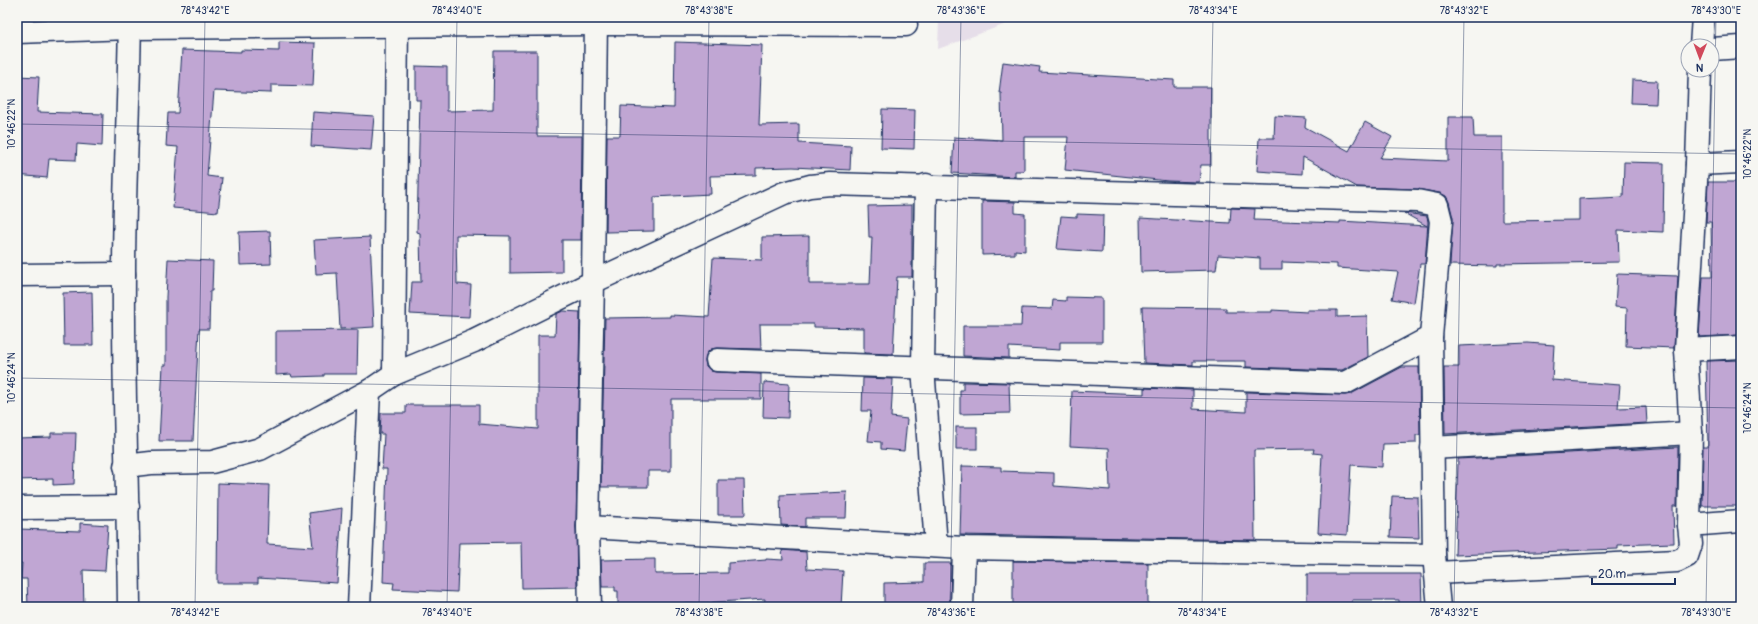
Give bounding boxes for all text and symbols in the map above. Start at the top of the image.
text: 78°43'42"E [181,5,229,17]
text: 78°43'40"E [432,5,482,17]
text: 78°43'38"E [685,5,733,17]
text: 78°43'36"E [937,5,985,17]
text: 78°43'34"E [1189,5,1237,17]
text: 78°43'32"E [1440,5,1488,17]
text: 78°43'30"E [1691,5,1741,17]
north arrow [1680,38,1720,78]
text: N [1695,61,1704,74]
text: 10°46'22"N [6,98,18,149]
text: 10°46'22"N [1742,128,1754,179]
text: 10°46'24"N [6,352,18,403]
text: 10°46'24"N [1742,382,1754,433]
scale bar [1592,560,1675,586]
text: 20 m [1598,567,1627,582]
text: 78°43'42"E [171,607,219,619]
text: 78°43'40"E [422,607,472,619]
text: 78°43'38"E [675,607,723,619]
text: 78°43'36"E [927,607,975,619]
text: 78°43'34"E [1178,607,1226,619]
text: 78°43'32"E [1430,607,1478,619]
text: 78°43'30"E [1681,607,1731,619]

